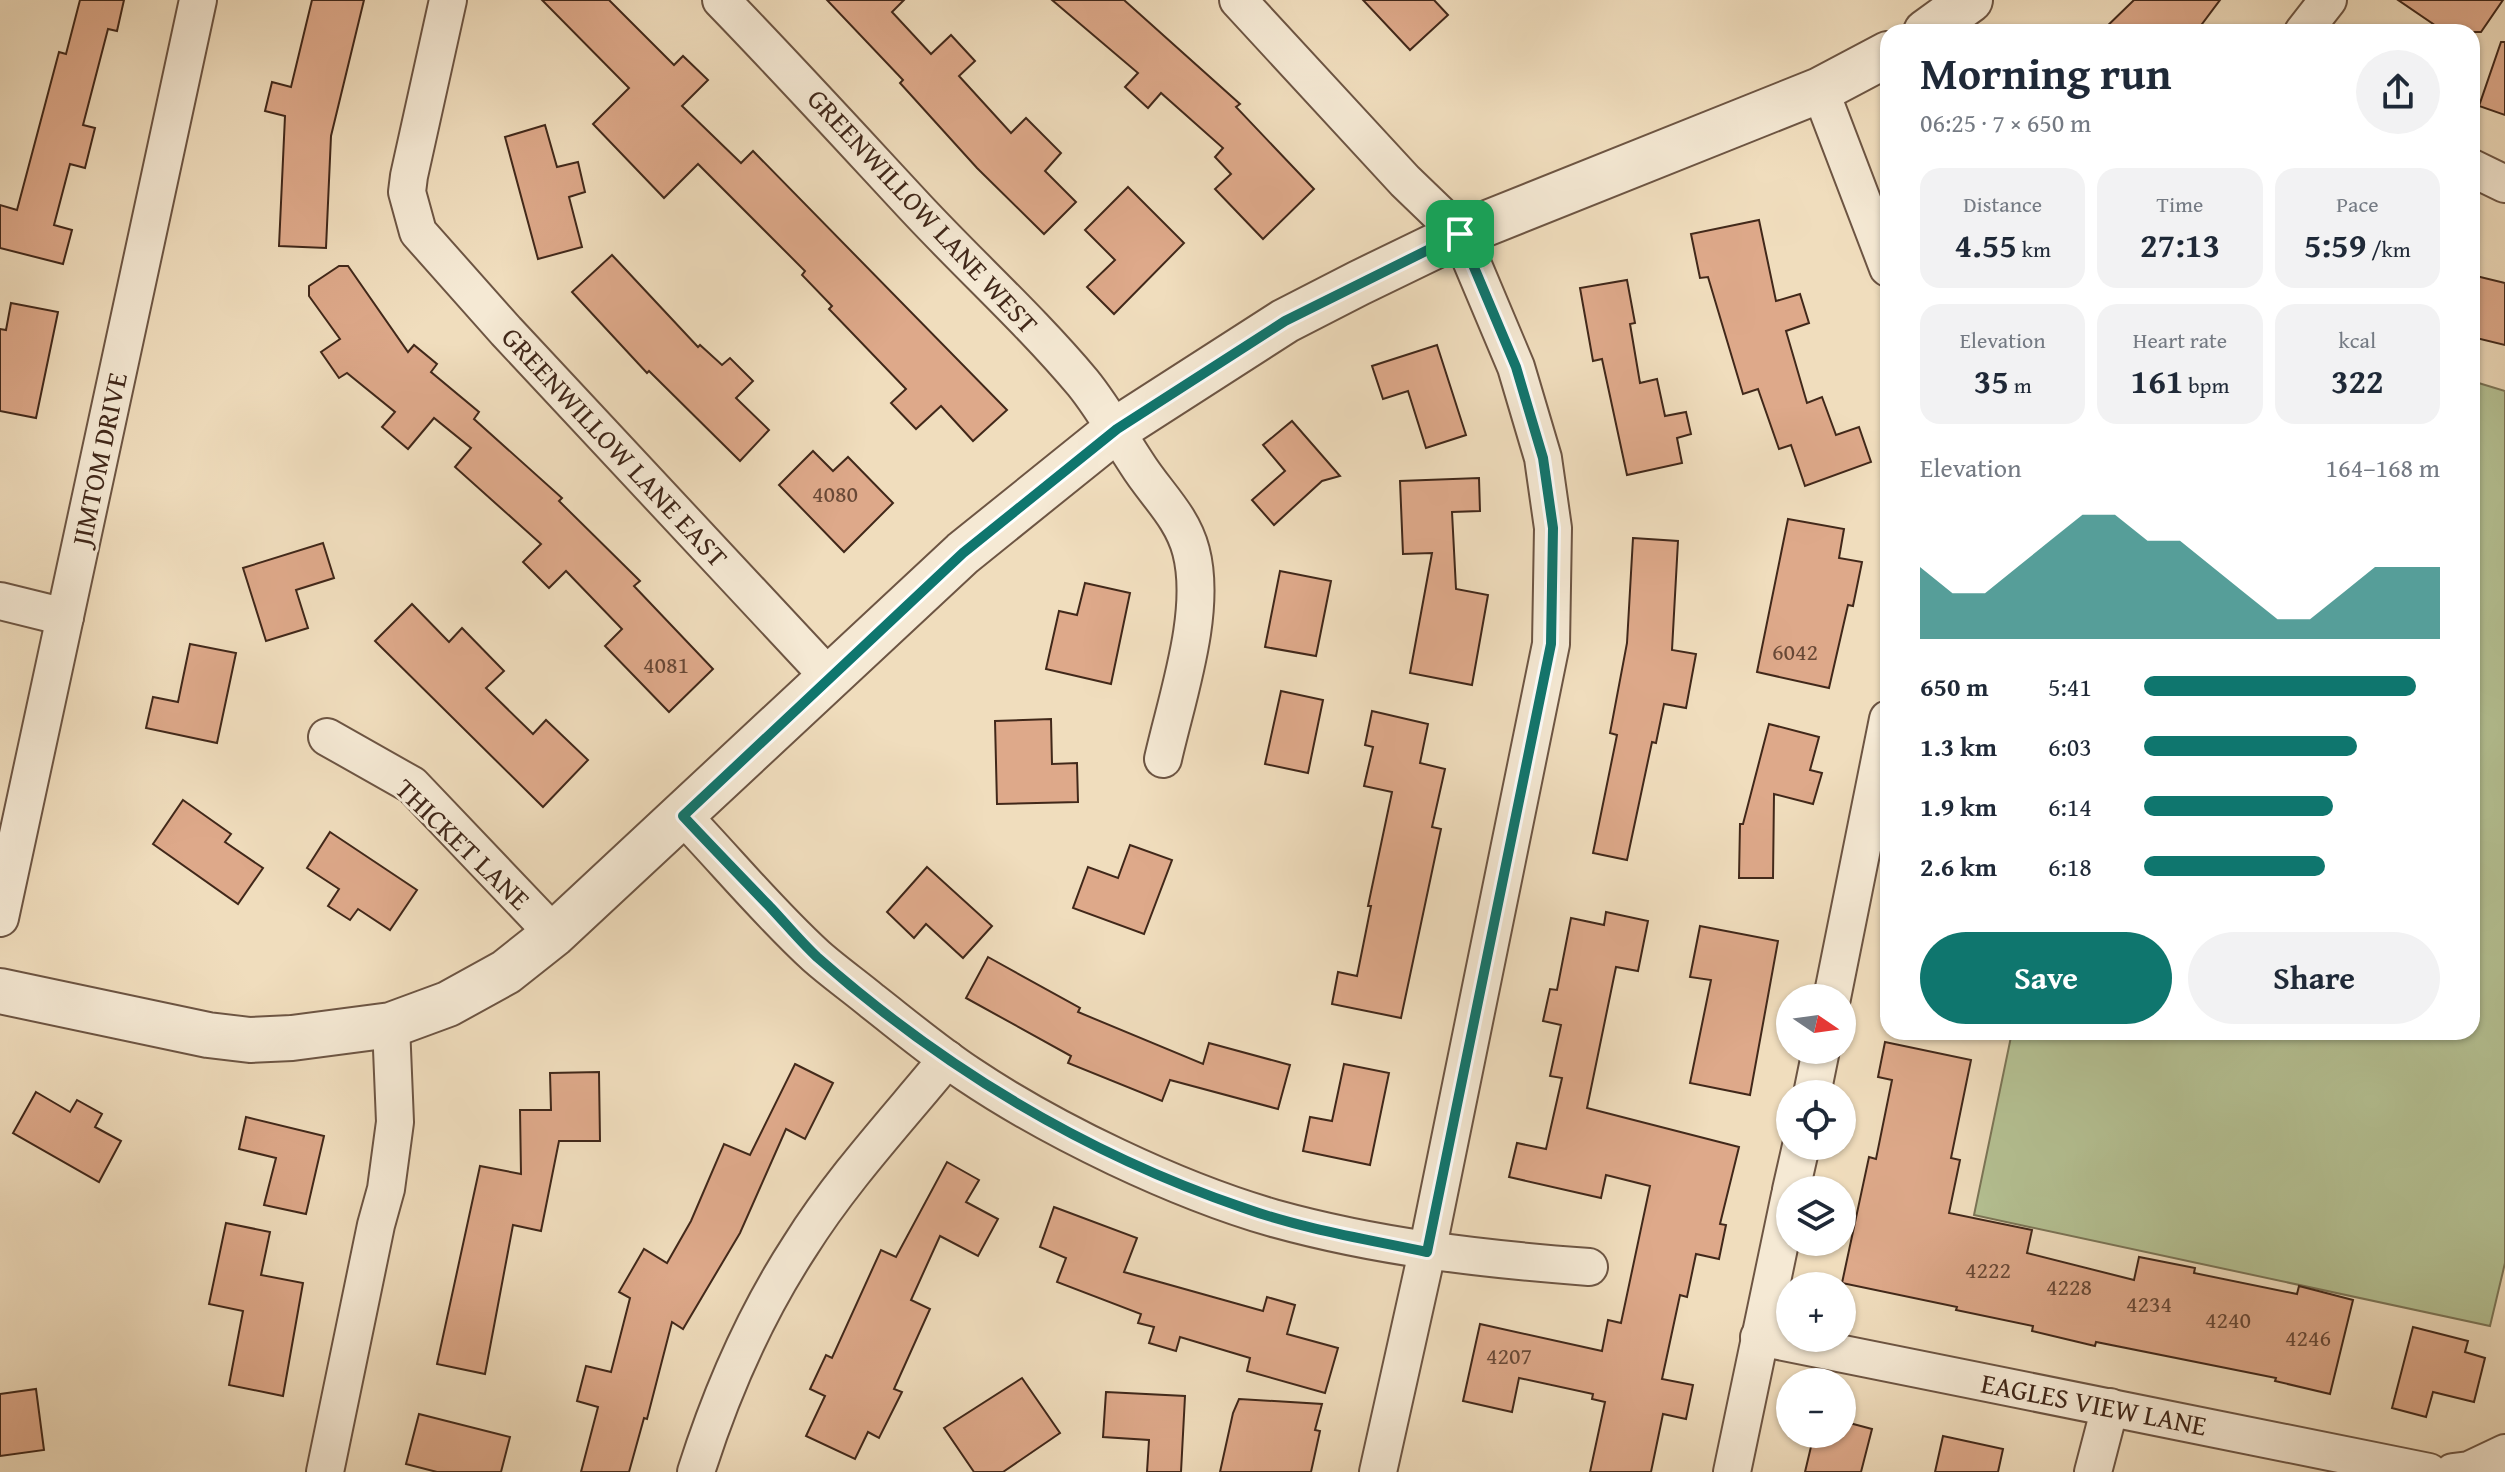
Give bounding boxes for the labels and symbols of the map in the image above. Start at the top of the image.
street label: GREENWILLOW LANE WEST [798,79,1049,343]
pin [1426,200,1494,268]
street label: GREENWILLOW LANE EAST [493,317,738,576]
street label: JIMTOM DRIVE [59,368,137,552]
house number: 4080 [812,476,858,511]
house number: 6042 [1772,634,1818,669]
house number: 4081 [643,647,689,682]
street label: THICKET LANE [387,769,540,919]
north arrow [1776,984,1856,1064]
house number: 4222 [1965,1252,2011,1287]
house number: 4228 [2046,1269,2092,1304]
house number: 4234 [2126,1286,2172,1321]
house number: 4240 [2205,1302,2251,1337]
house number: 4246 [2285,1320,2331,1355]
house number: 4207 [1486,1338,1532,1373]
street label: EAGLES VIEW LANE [1978,1362,2210,1445]

